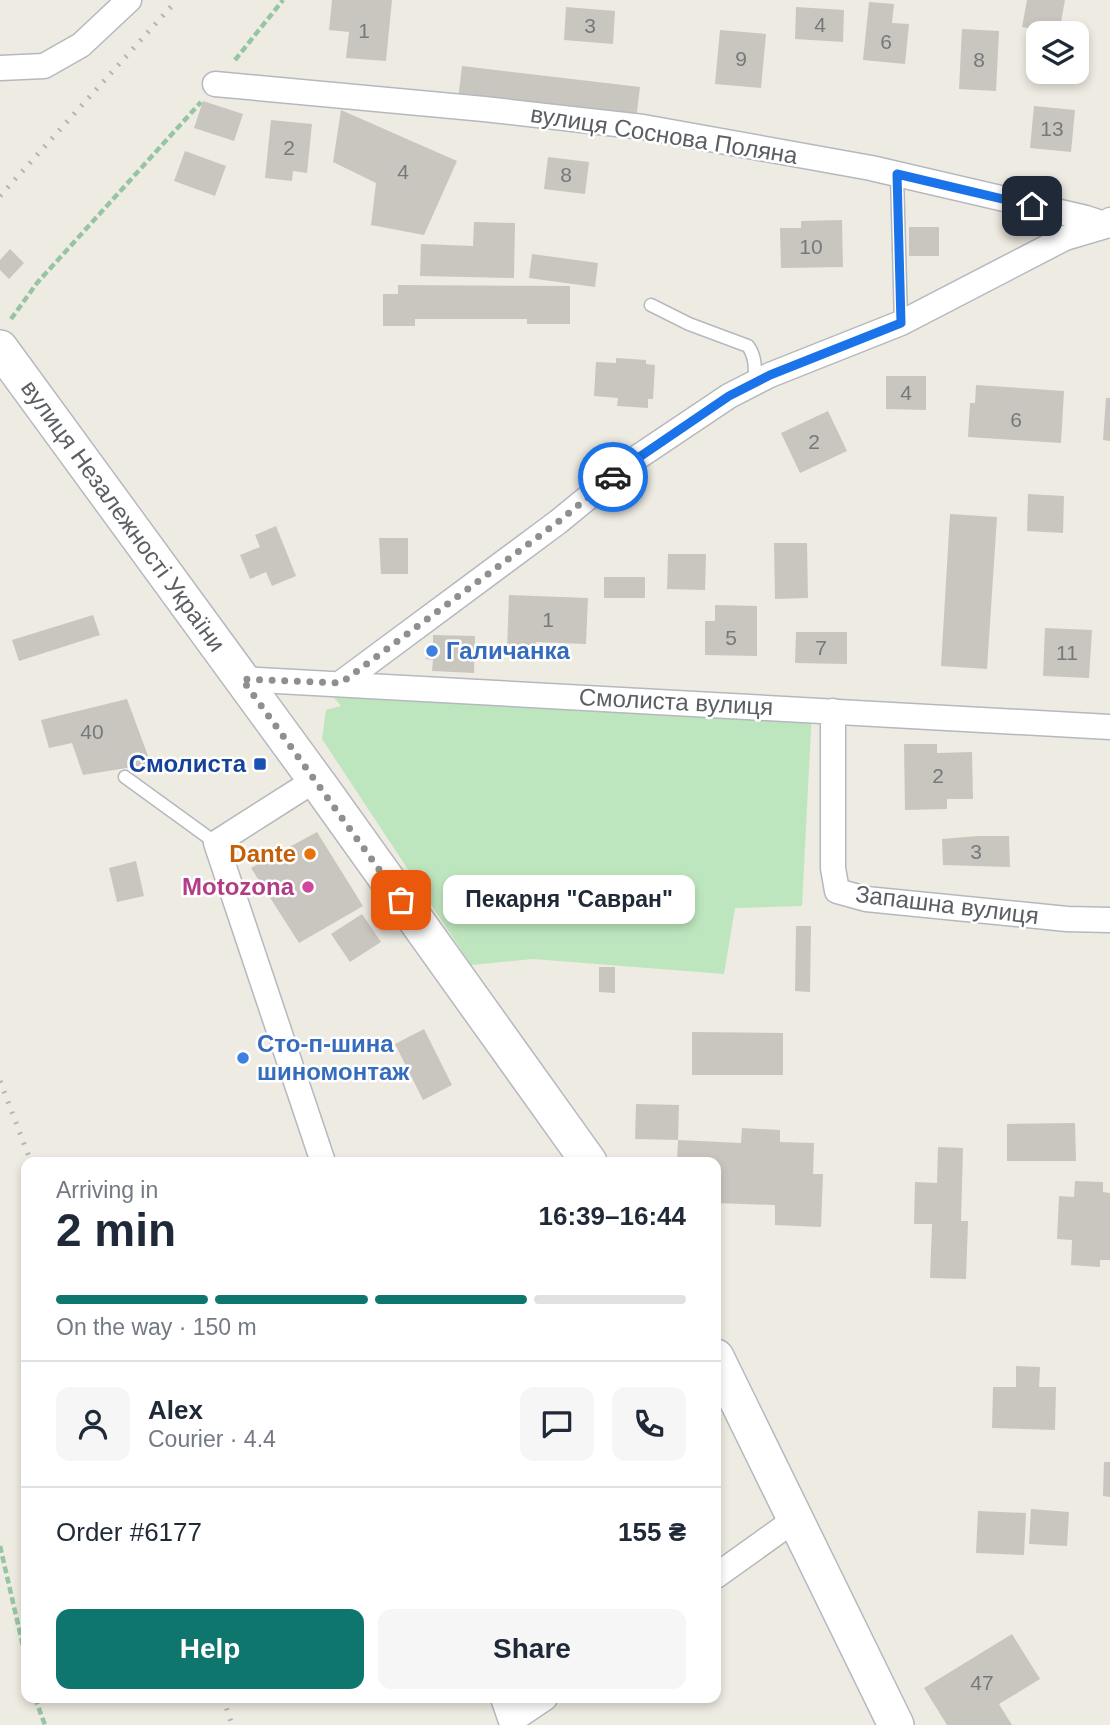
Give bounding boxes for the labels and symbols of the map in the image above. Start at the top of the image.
house number: 4 [814,13,826,36]
house number: 3 [584,14,596,37]
house number: 1 [358,19,370,42]
house number: 6 [880,30,892,53]
house number: 9 [735,47,747,70]
house number: 8 [973,48,985,71]
street label: вулиця Соснова Поляна [529,100,800,169]
house number: 13 [1040,117,1064,140]
house number: 2 [283,136,295,159]
house number: 4 [397,160,409,183]
house number: 8 [560,163,572,186]
pin [1002,176,1062,236]
house number: 10 [799,235,823,258]
street label: вулиця Незалежності України [16,375,231,657]
house number: 4 [900,381,912,404]
house number: 6 [1010,408,1022,431]
house number: 2 [808,430,820,453]
courier [578,442,648,512]
house number: 1 [542,608,554,631]
house number: 5 [725,626,737,649]
house number: 7 [815,636,827,659]
place label: Галичанка [446,637,570,664]
house number: 11 [1056,641,1078,664]
marker: Галичанка [424,643,440,659]
street label: Смолиста вулиця [578,683,774,720]
house number: 40 [80,720,104,743]
place label: Смолиста [129,750,247,777]
marker: Смолиста [252,756,268,772]
house number: 2 [932,764,944,787]
place label: Dante [229,840,296,867]
house number: 3 [970,840,982,863]
marker: Dante [302,846,318,862]
pin [371,870,431,930]
place label: Motozona [182,873,295,900]
callout: Пекарня "Савран" [443,876,695,925]
marker: Motozona [300,879,316,895]
street label: Запашна вулиця [854,880,1040,929]
place label: Сто-п-шина шиномонтаж [257,1030,410,1085]
marker: Сто-п-шина шиномонтаж [235,1050,251,1066]
house number: 47 [970,1671,994,1694]

